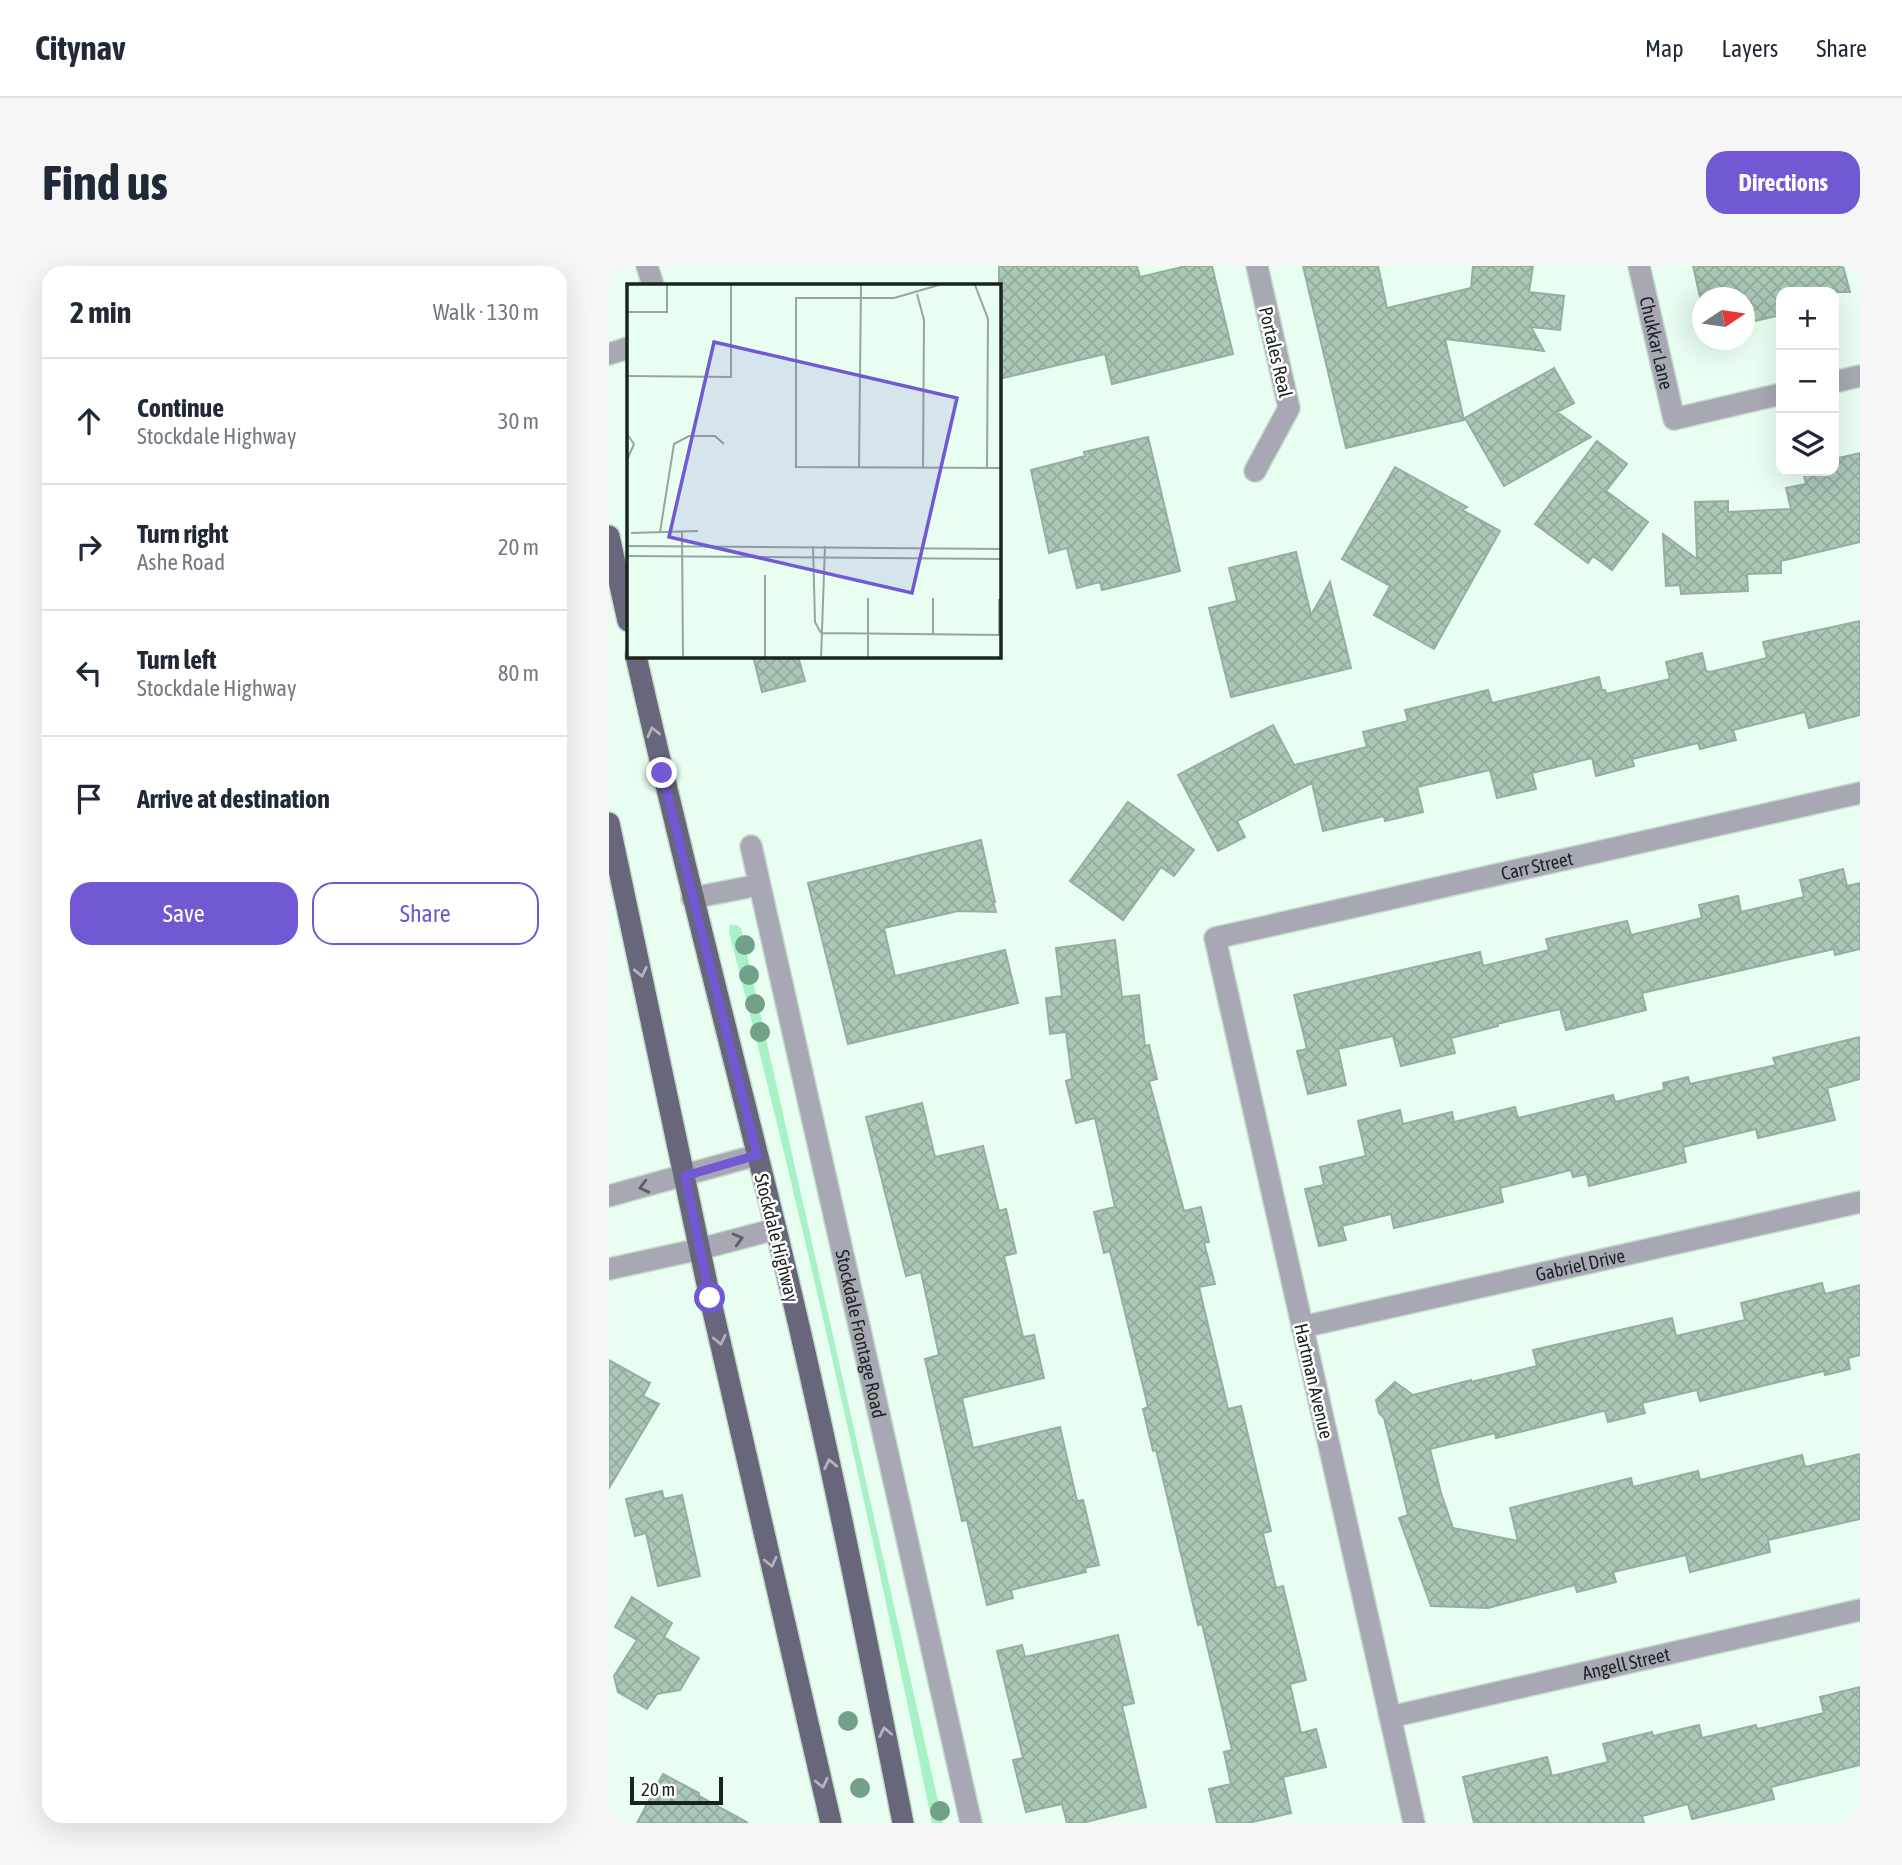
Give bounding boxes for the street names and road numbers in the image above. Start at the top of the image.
street label: Chukkar Lane [1635,294,1678,392]
street label: Portales Real [1255,304,1297,400]
street label: Carr Street [1499,847,1575,884]
street label: Stockdale Highway [750,1171,804,1305]
street label: Gabriel Drive [1533,1244,1627,1285]
street label: Stockdale Frontage Road [831,1248,890,1420]
street label: Hartman Avenue [1290,1321,1338,1441]
street label: Angell Street [1580,1643,1672,1684]

